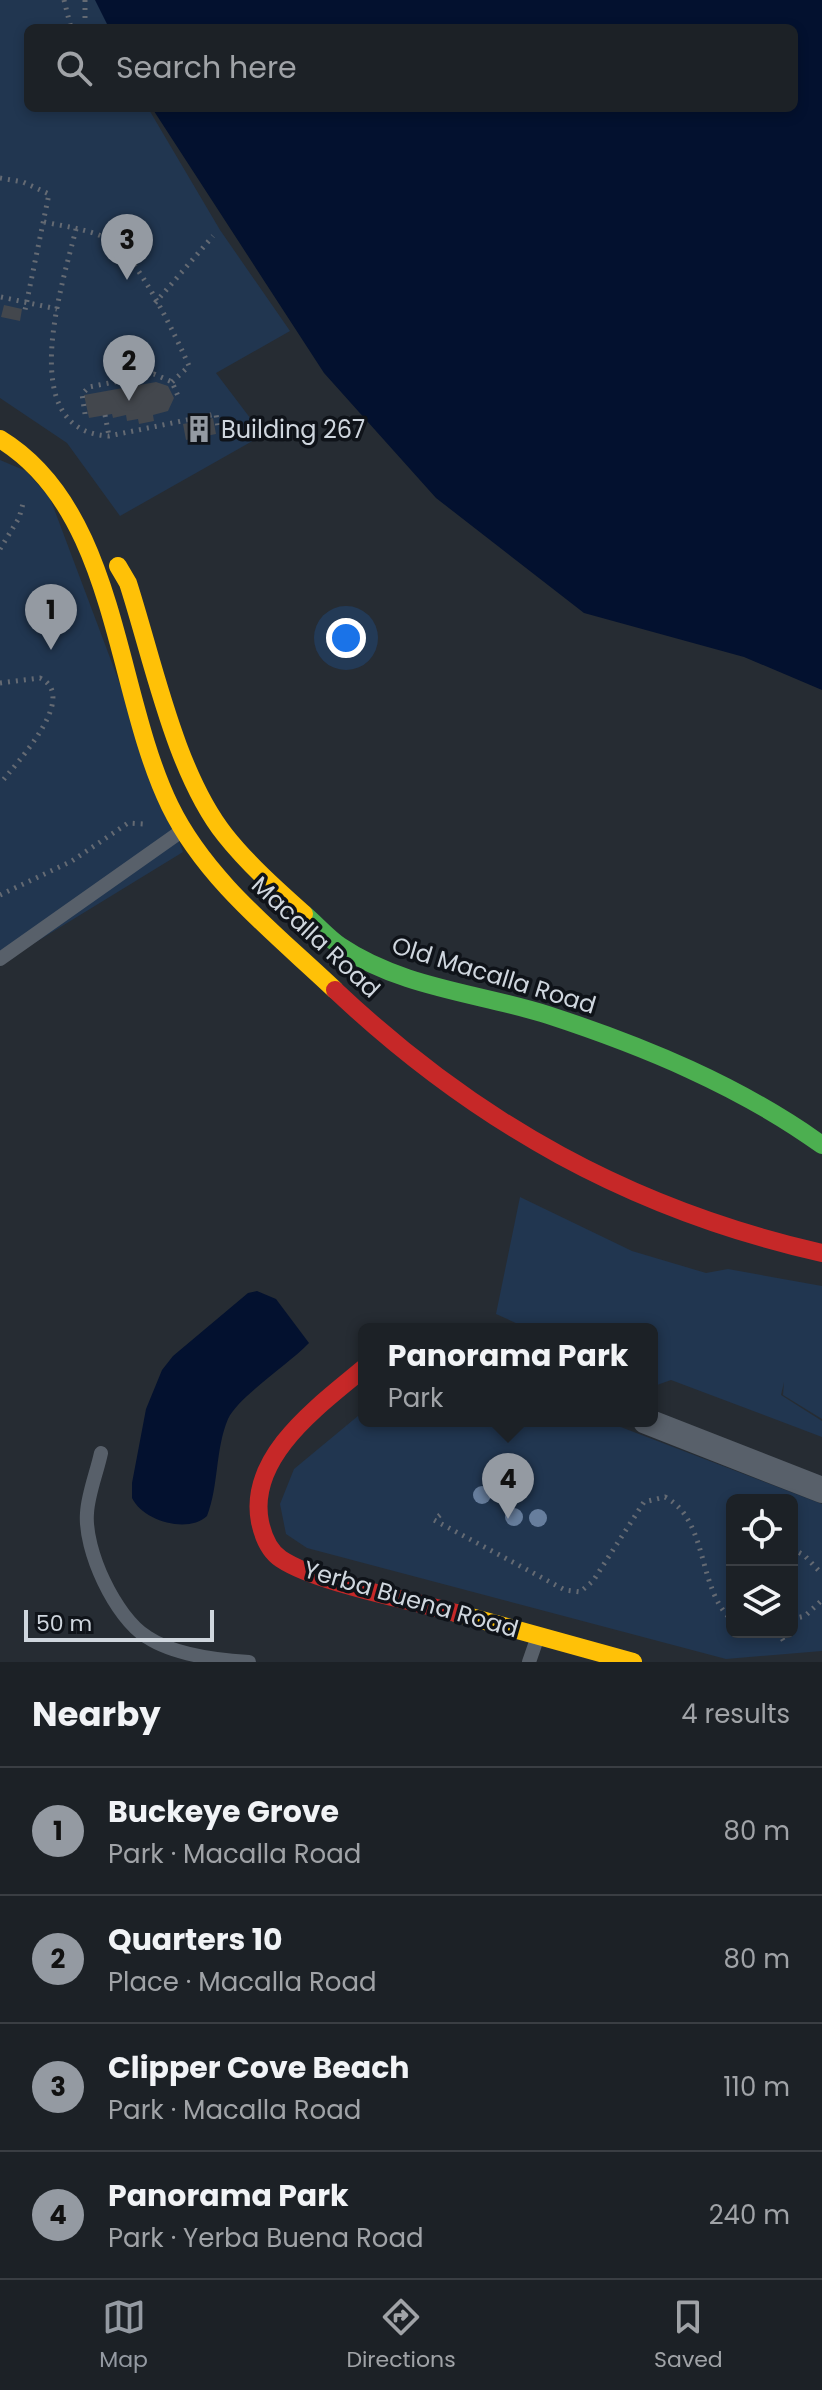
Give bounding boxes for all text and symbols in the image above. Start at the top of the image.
search box [24,24,798,112]
icon: search [52,46,96,90]
text: Search here [116,46,297,89]
pin: 3 [101,214,153,280]
pin: 2 [103,335,155,401]
place label: Building 267 [221,413,365,446]
building icon: Building 267 [184,414,214,444]
pin: 1 [25,584,77,650]
your location [326,618,366,658]
street label: Macalla Road [245,869,387,1005]
street label: Old Macalla Road [388,928,600,1022]
popup [358,1323,658,1427]
text: Panorama Park [388,1334,628,1377]
text: Park [388,1380,443,1416]
pin: 4 [482,1453,534,1519]
map controls [726,1494,798,1638]
button: locate [726,1494,798,1566]
street label: Yerba Buena Road [300,1553,522,1645]
button: layers [726,1566,798,1638]
scale bar [24,1606,214,1642]
text: 50 m [36,1608,92,1639]
text: Nearby [32,1690,161,1738]
text: 4 results [681,1696,790,1732]
text: Buckeye Grove [108,1790,339,1833]
text: 1 [53,1813,63,1849]
text: 80 m [724,1813,790,1849]
text: Park · Macalla Road [108,1836,361,1872]
text: Quarters 10 [108,1918,283,1961]
text: 2 [51,1941,65,1977]
text: 80 m [724,1941,790,1977]
text: Place · Macalla Road [108,1964,377,2000]
text: Clipper Cove Beach [108,2046,410,2089]
text: 3 [50,2069,66,2105]
text: 110 m [723,2069,790,2105]
text: Park · Macalla Road [108,2092,361,2128]
text: Panorama Park [108,2174,349,2217]
text: 4 [49,2197,67,2233]
text: 240 m [709,2197,790,2233]
text: Park · Yerba Buena Road [108,2220,424,2256]
tab: Map [99,2295,148,2376]
tab: Directions [346,2295,456,2376]
tab: Saved [654,2295,723,2376]

